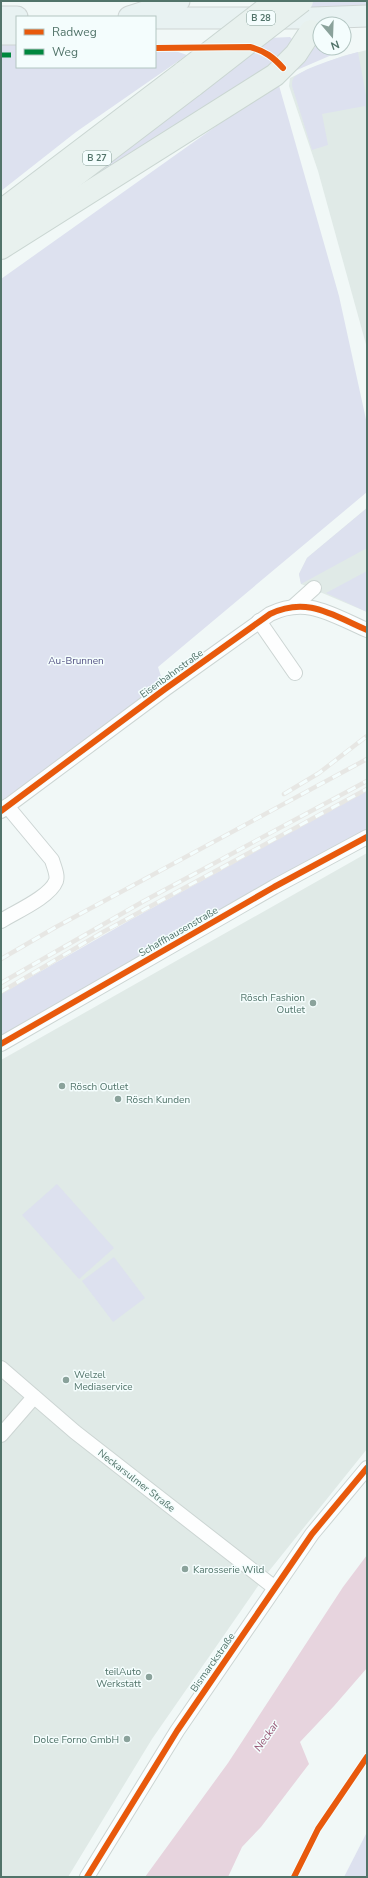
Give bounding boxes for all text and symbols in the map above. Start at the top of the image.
road number: B 28 [247,11,275,25]
legend [16,16,156,68]
north arrow [312,16,352,56]
text: Radweg [52,24,97,40]
text: N [329,37,341,53]
text: Weg [52,44,78,60]
road number: B 27 [83,151,111,165]
street label: Eisenbahnstraße [137,646,206,702]
park label: Au-Brunnen [48,654,104,668]
street label: Schaffhausenstraße [136,903,221,960]
place label: Rösch Fashion Outlet [241,991,305,1017]
marker: Rösch Fashion Outlet [308,998,318,1008]
place label: Rösch Outlet [70,1080,129,1094]
marker: Rösch Outlet [57,1081,67,1091]
place label: Rösch Kunden [126,1093,190,1107]
marker: Rösch Kunden [113,1094,123,1104]
place label: Welzel Mediaservice [74,1368,133,1394]
marker: Welzel Mediaservice [61,1375,71,1385]
street label: Neckarsulmer Straße [95,1446,178,1515]
place label: Karosserie Wild [193,1563,265,1577]
marker: Karosserie Wild [180,1564,190,1574]
street label: Bismarckstraße [187,1630,238,1695]
place label: teilAuto Werkstatt [96,1665,141,1691]
marker: teilAuto Werkstatt [144,1672,154,1682]
water label: Neckar [250,1717,283,1755]
place label: Dolce Forno GmbH [33,1733,119,1747]
marker: Dolce Forno GmbH [122,1734,132,1744]

